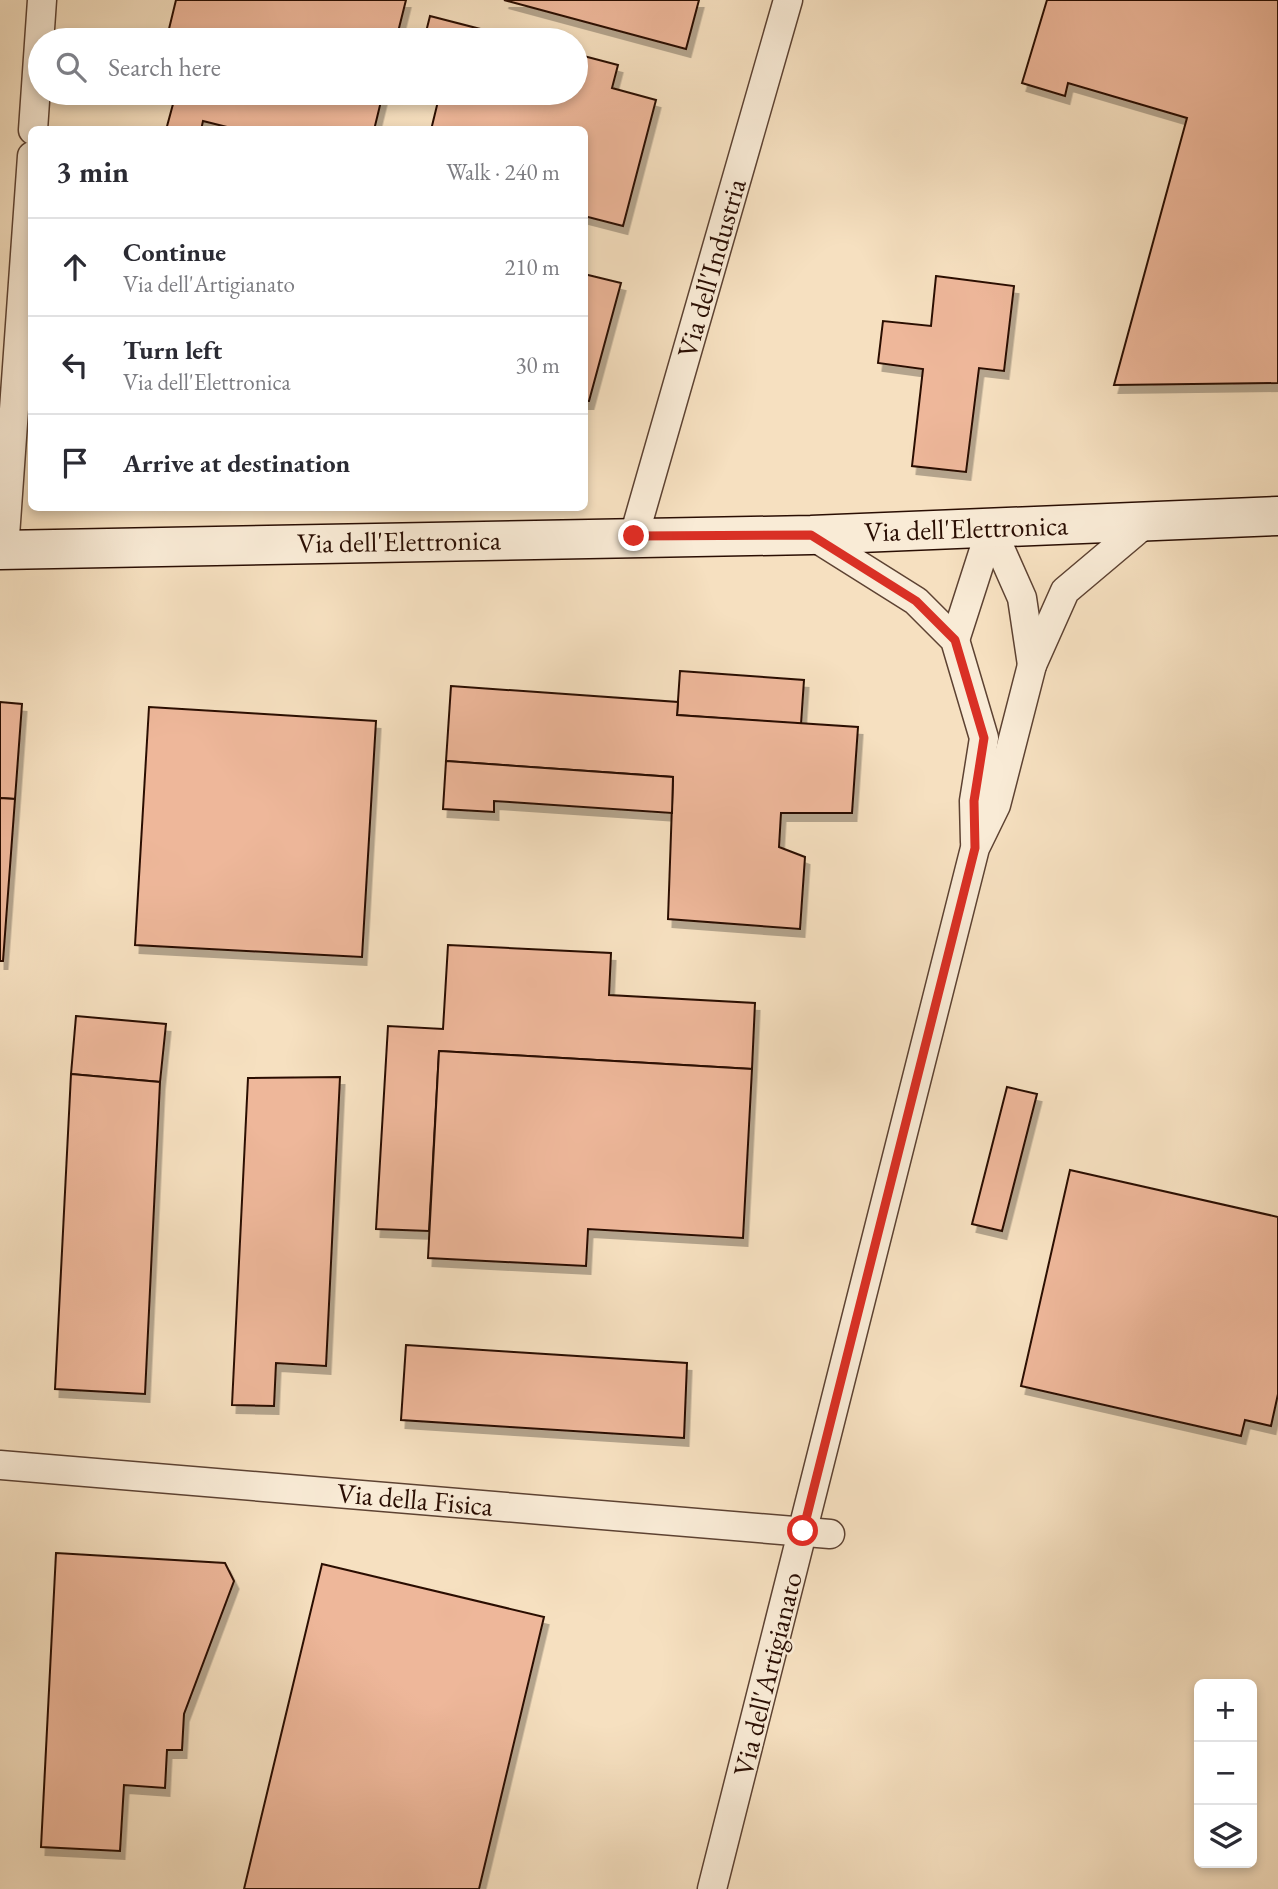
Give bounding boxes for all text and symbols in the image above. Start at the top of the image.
search box [28,28,588,105]
icon: search [52,48,90,86]
text: Search here [108,50,221,84]
text: 3 min [56,152,129,191]
text: Walk · 240 m [446,157,560,187]
street label: Via dell'Industria [668,174,754,362]
text: Continue [123,235,226,269]
icon: ahead [56,248,94,286]
text: 210 m [504,252,560,282]
text: Via dell'Artigianato [123,269,295,299]
text: Turn left [123,333,222,367]
icon: left [56,346,94,384]
text: 30 m [515,350,560,380]
text: Via dell'Elettronica [123,367,291,397]
icon: arrive [56,444,94,482]
text: Arrive at destination [123,446,350,480]
street label: Via dell'Elettronica [863,506,1069,550]
route end [618,520,649,551]
street label: Via dell'Elettronica [297,521,502,561]
street label: Via della Fisica [336,1474,495,1524]
route start [787,1515,818,1546]
street label: Via dell'Artigianato [724,1568,810,1780]
map controls [1194,1679,1257,1868]
button: + [1194,1679,1257,1742]
button: − [1194,1742,1257,1805]
button: layers [1194,1805,1257,1868]

